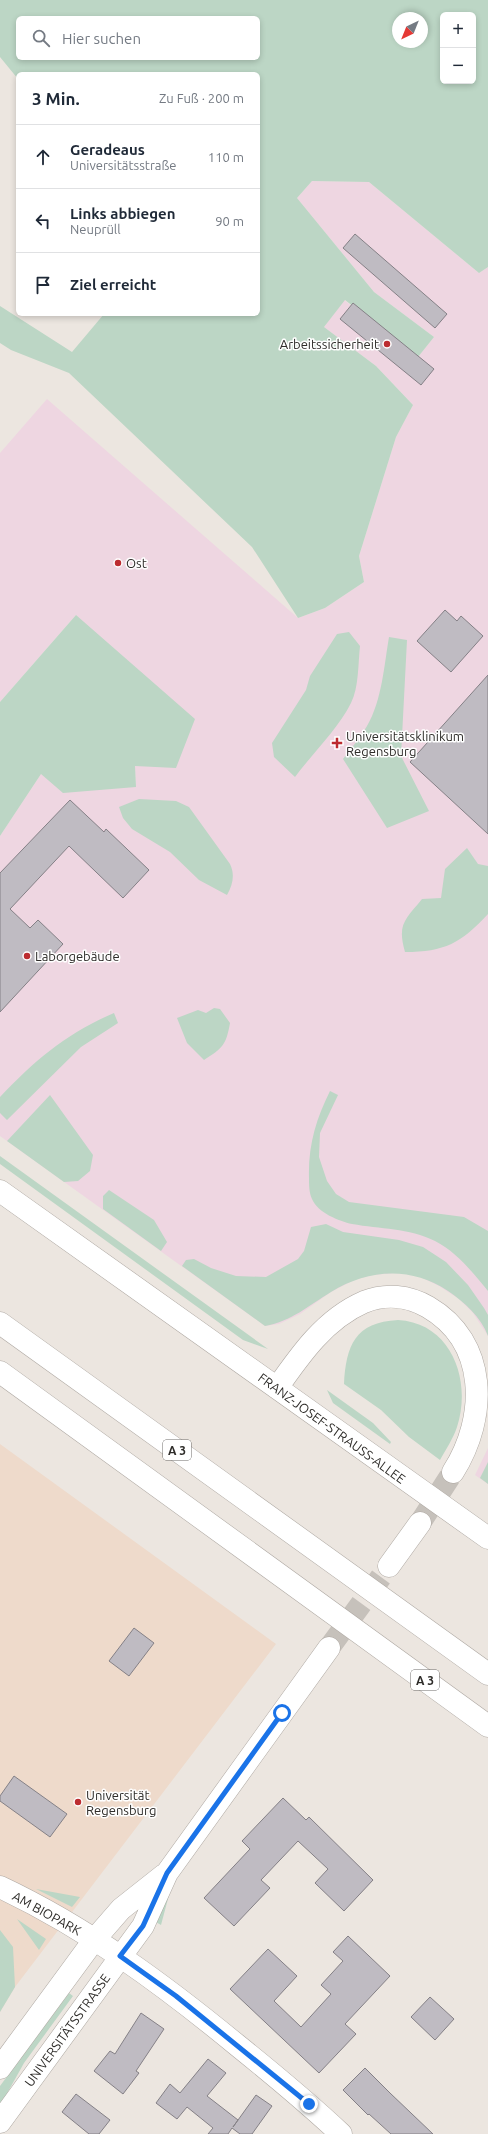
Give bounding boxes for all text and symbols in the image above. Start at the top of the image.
north arrow [392,12,428,48]
map controls [440,12,476,84]
button: + [440,12,476,48]
search box [16,16,260,60]
icon: search [30,27,52,49]
text: Hier suchen [62,30,141,47]
button: − [440,48,476,84]
text: 3 Min. [32,89,80,108]
text: Zu Fuß · 200 m [159,91,244,105]
text: Geradeaus [70,141,145,158]
icon: ahead [32,146,54,168]
text: 110 m [208,150,244,164]
text: Universitätsstraße [70,158,177,172]
text: Links abbiegen [70,205,175,222]
icon: left [32,210,54,232]
text: 90 m [215,214,244,228]
text: Neuprüll [70,222,121,236]
icon: arrive [32,274,54,296]
text: Ziel erreicht [70,276,156,293]
place label: Arbeitssicherheit [280,337,379,351]
marker: Arbeitssicherheit [382,339,392,349]
place label: Ost [126,556,147,570]
marker: Ost [113,558,123,568]
place label: Universitätsklinikum Regensburg [346,729,464,758]
marker: Universitätsklinikum Regensburg [331,737,343,749]
place label: Laborgebäude [35,949,120,963]
marker: Laborgebäude [22,951,32,961]
street label: FRANZ-JOSEF-STRAUSS-ALLEE [256,1370,408,1486]
road number: A 3 [163,1440,191,1460]
road number: A 3 [411,1670,439,1690]
route start [273,1704,291,1722]
place label: Universität Regensburg [86,1788,156,1817]
marker: Universität Regensburg [73,1797,83,1807]
street label: AM BIOPARK [10,1888,84,1938]
street label: UNIVERSITÄTSSTRASSE [21,1970,113,2089]
route end [300,2095,318,2113]

